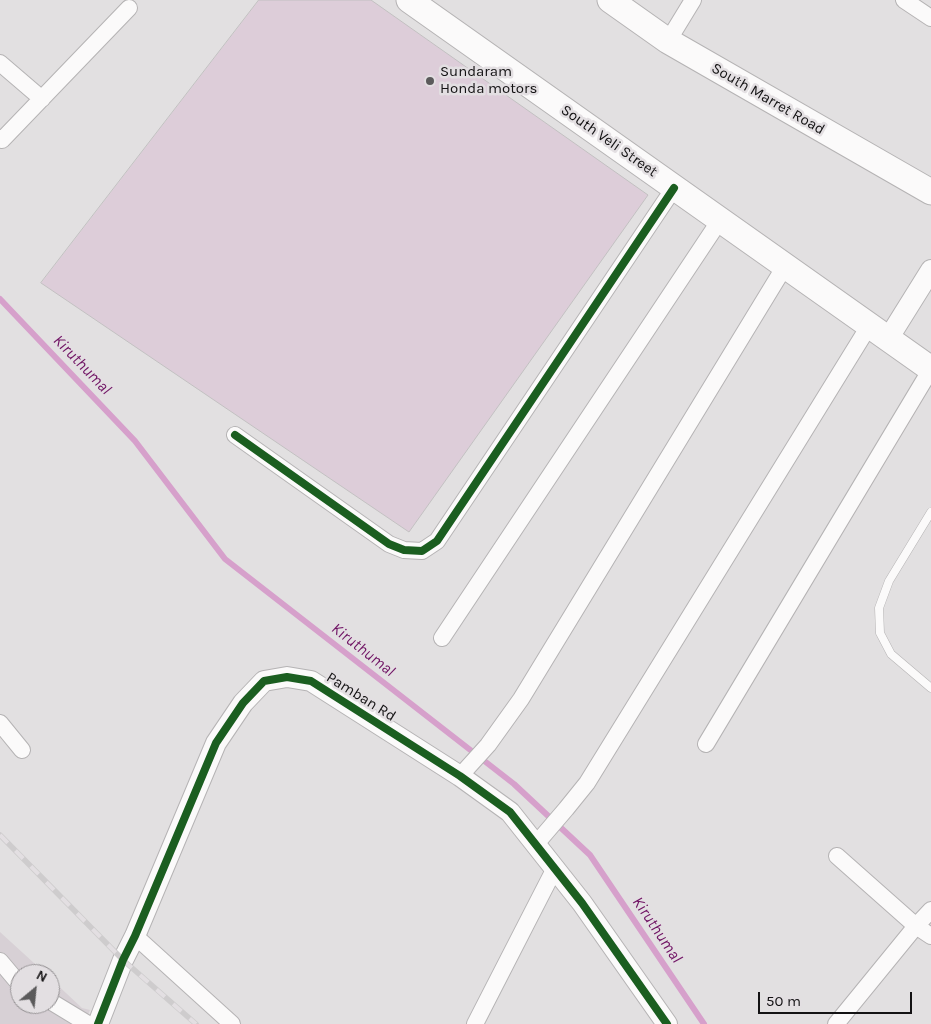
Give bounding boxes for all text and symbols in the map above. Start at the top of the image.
street label: South Marret Road [708,59,828,139]
place label: Sundaram Honda motors [440,63,537,98]
marker: Sundaram Honda motors [424,75,436,87]
street label: South Veli Street [557,101,661,181]
water label: Kiruthumal [49,331,115,399]
water label: Kiruthumal [327,619,399,681]
street label: Pamban Rd [323,669,399,725]
water label: Kiruthumal [628,893,686,967]
north arrow [10,964,60,1014]
text: N [33,966,50,986]
scale bar [761,982,915,1014]
text: 50 m [766,992,801,1010]

